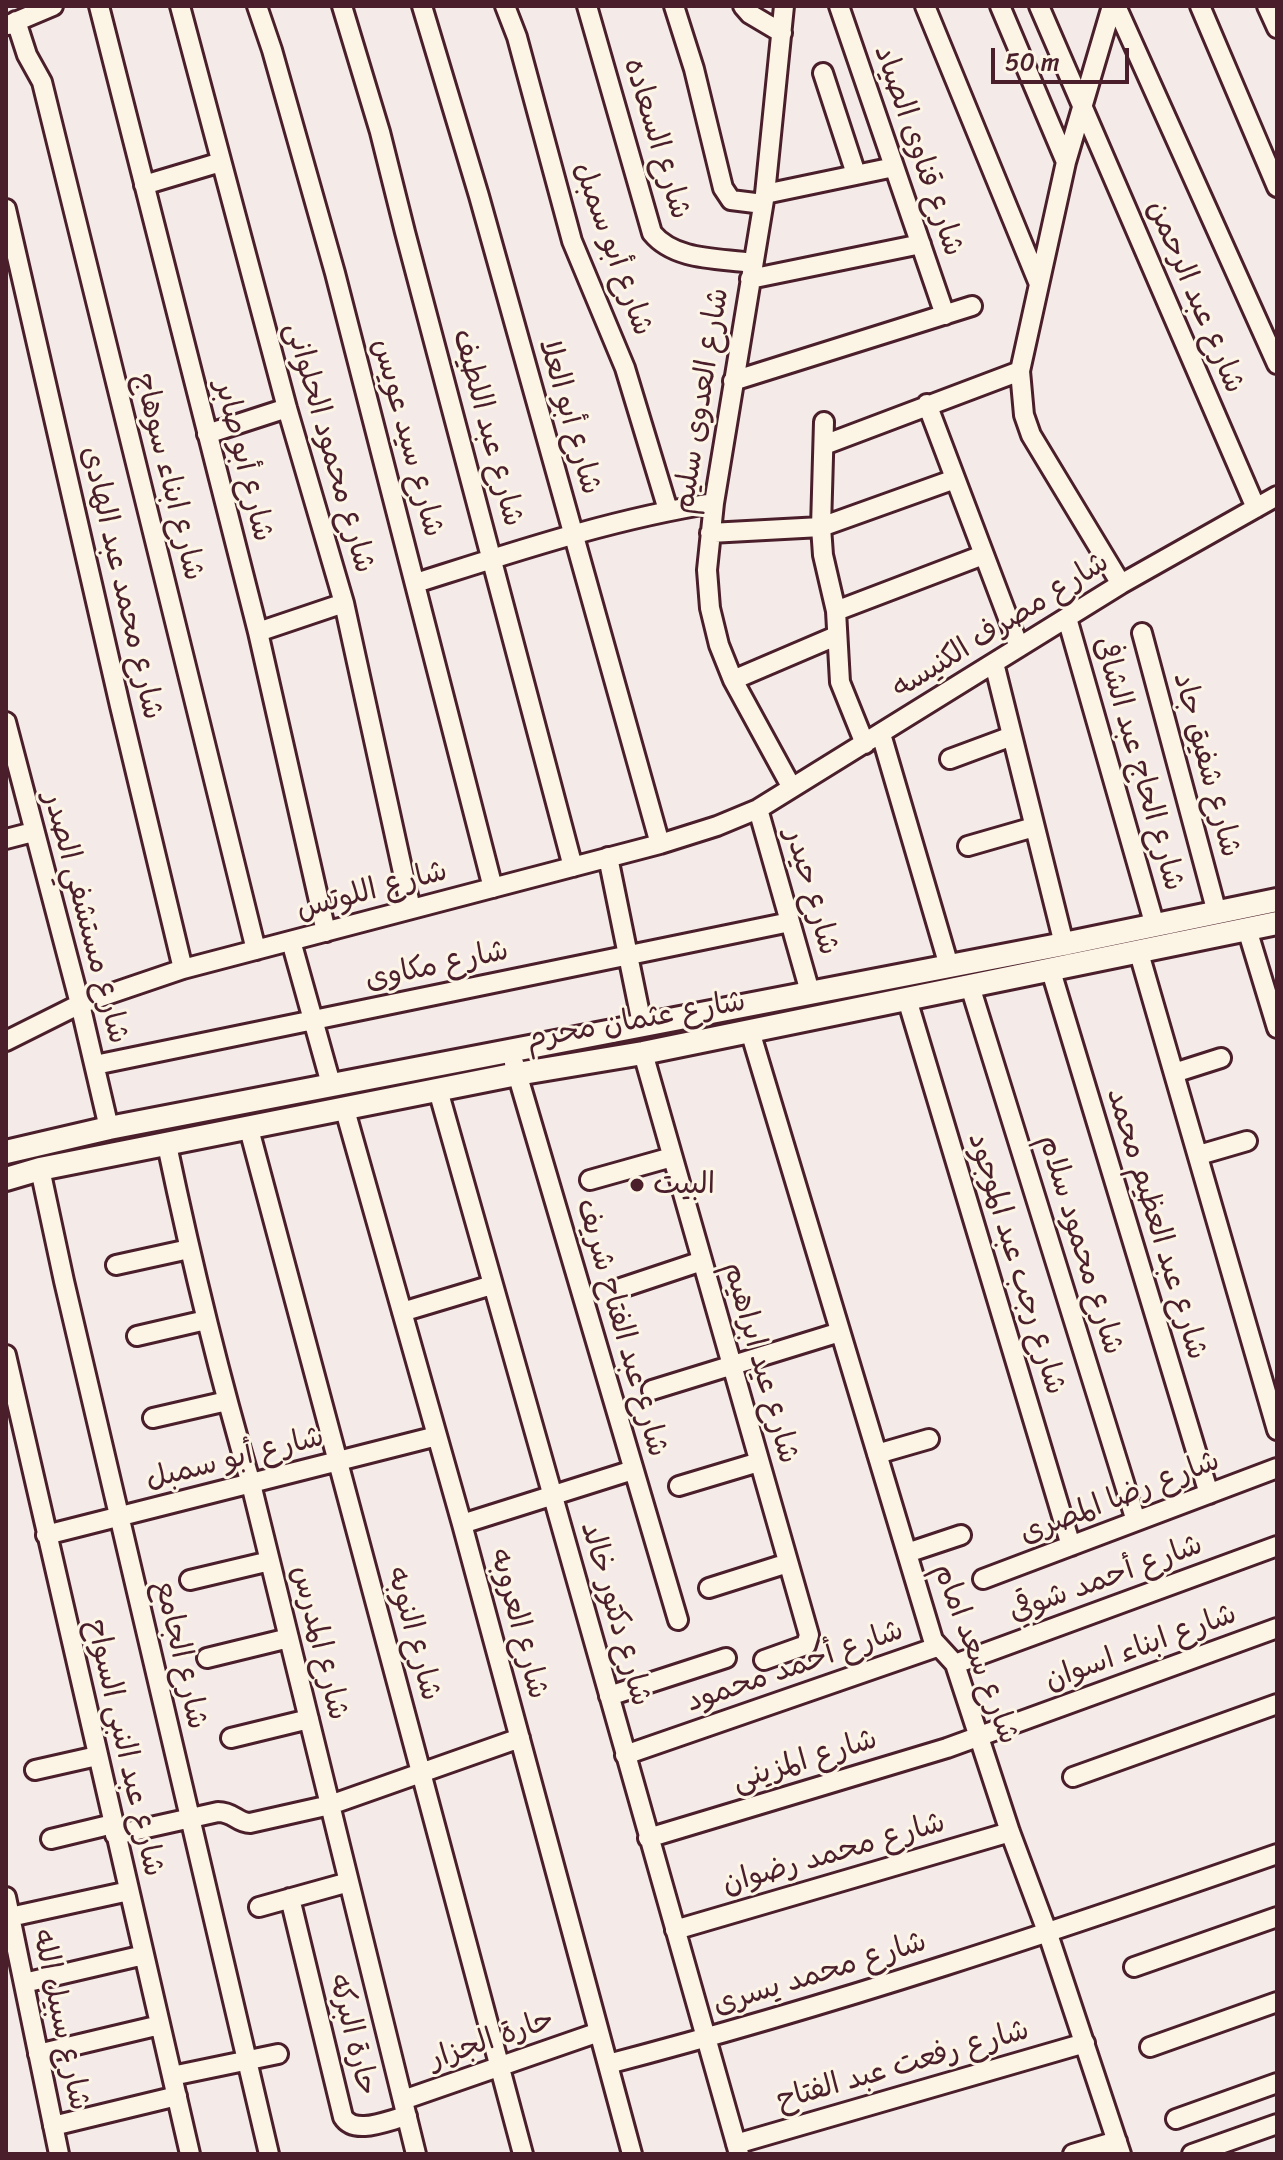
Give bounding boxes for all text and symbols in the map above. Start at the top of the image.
scale bar [995,32,1133,82]
street label: شارع قناوى الصياد [865,41,971,261]
text: 50 m [1005,41,1060,83]
street label: شارع السعاده [614,54,698,224]
street label: شارع أبو سمبل [564,157,660,341]
street label: شارع عبد الرحمن [1138,195,1252,399]
street label: شارع العدوى سليم [666,285,738,517]
street label: شارع محمود الحلوانى [276,318,382,578]
street label: شارع عبد اللطيف [443,325,531,531]
street label: شارع سيد عويس [363,335,451,541]
street label: شارع أبو العلا [530,335,608,499]
street label: شارع ابناء سوهاج [125,369,211,585]
street label: شارع أبو صابر [206,377,280,545]
street label: شارع محمد عبد الهادى [72,443,170,723]
street label: شارع مصرف الكنيسه [886,545,1116,707]
street label: شارع الحاج عبد الشافى [1085,633,1191,895]
street label: شارع شفيق جاد [1164,669,1248,861]
street label: شارع مستشفي الصدر [34,788,136,1048]
street label: شارع حيدر [776,825,846,959]
street label: شارع اللوتس [293,854,451,928]
street label: شارع مكاوى [362,933,512,999]
street label: شارع عثمان محرم [524,984,748,1058]
street label: شارع عبد العظيم محمد [1098,1084,1214,1364]
street label: شارع رجب عبد الموجود [959,1129,1073,1399]
street label: شارع محمود سلام [1029,1131,1131,1359]
place label: البيت [653,1167,715,1203]
marker: البيت [628,1176,646,1194]
street label: شارع عبد الفتاح شريف [567,1195,675,1461]
street label: شارع عيد ابراهيم [714,1258,806,1468]
street label: شارع أبو سمبل [142,1419,328,1499]
street label: شارع رضا المصرى [1015,1443,1225,1553]
street label: شارع دكتور خالد [571,1518,659,1710]
street label: شارع أحمد شوقي [1004,1527,1208,1631]
street label: شارع العروبه [481,1545,555,1703]
street label: شارع سعد امام [924,1558,1026,1750]
street label: شارع المدرس [282,1562,356,1724]
street label: شارع النوبه [378,1563,448,1705]
street label: شارع الجامع [145,1577,215,1733]
street label: شارع ابناء اسوان [1040,1597,1242,1699]
street label: شارع أحمد محمود [682,1613,908,1721]
street label: شارع عبد النبى السواح [77,1616,171,1880]
street label: شارع المزينى [728,1722,882,1800]
street label: شارع محمد رضوان [718,1805,950,1903]
street label: شارع محمد يسرى [709,1924,931,2024]
street label: شارع سبيل الله [23,1926,97,2114]
street label: حارة البركه [320,1971,384,2099]
street label: حارة الجزار [425,2002,559,2078]
street label: شارع رفعت عبد الفتاح [772,2013,1034,2119]

